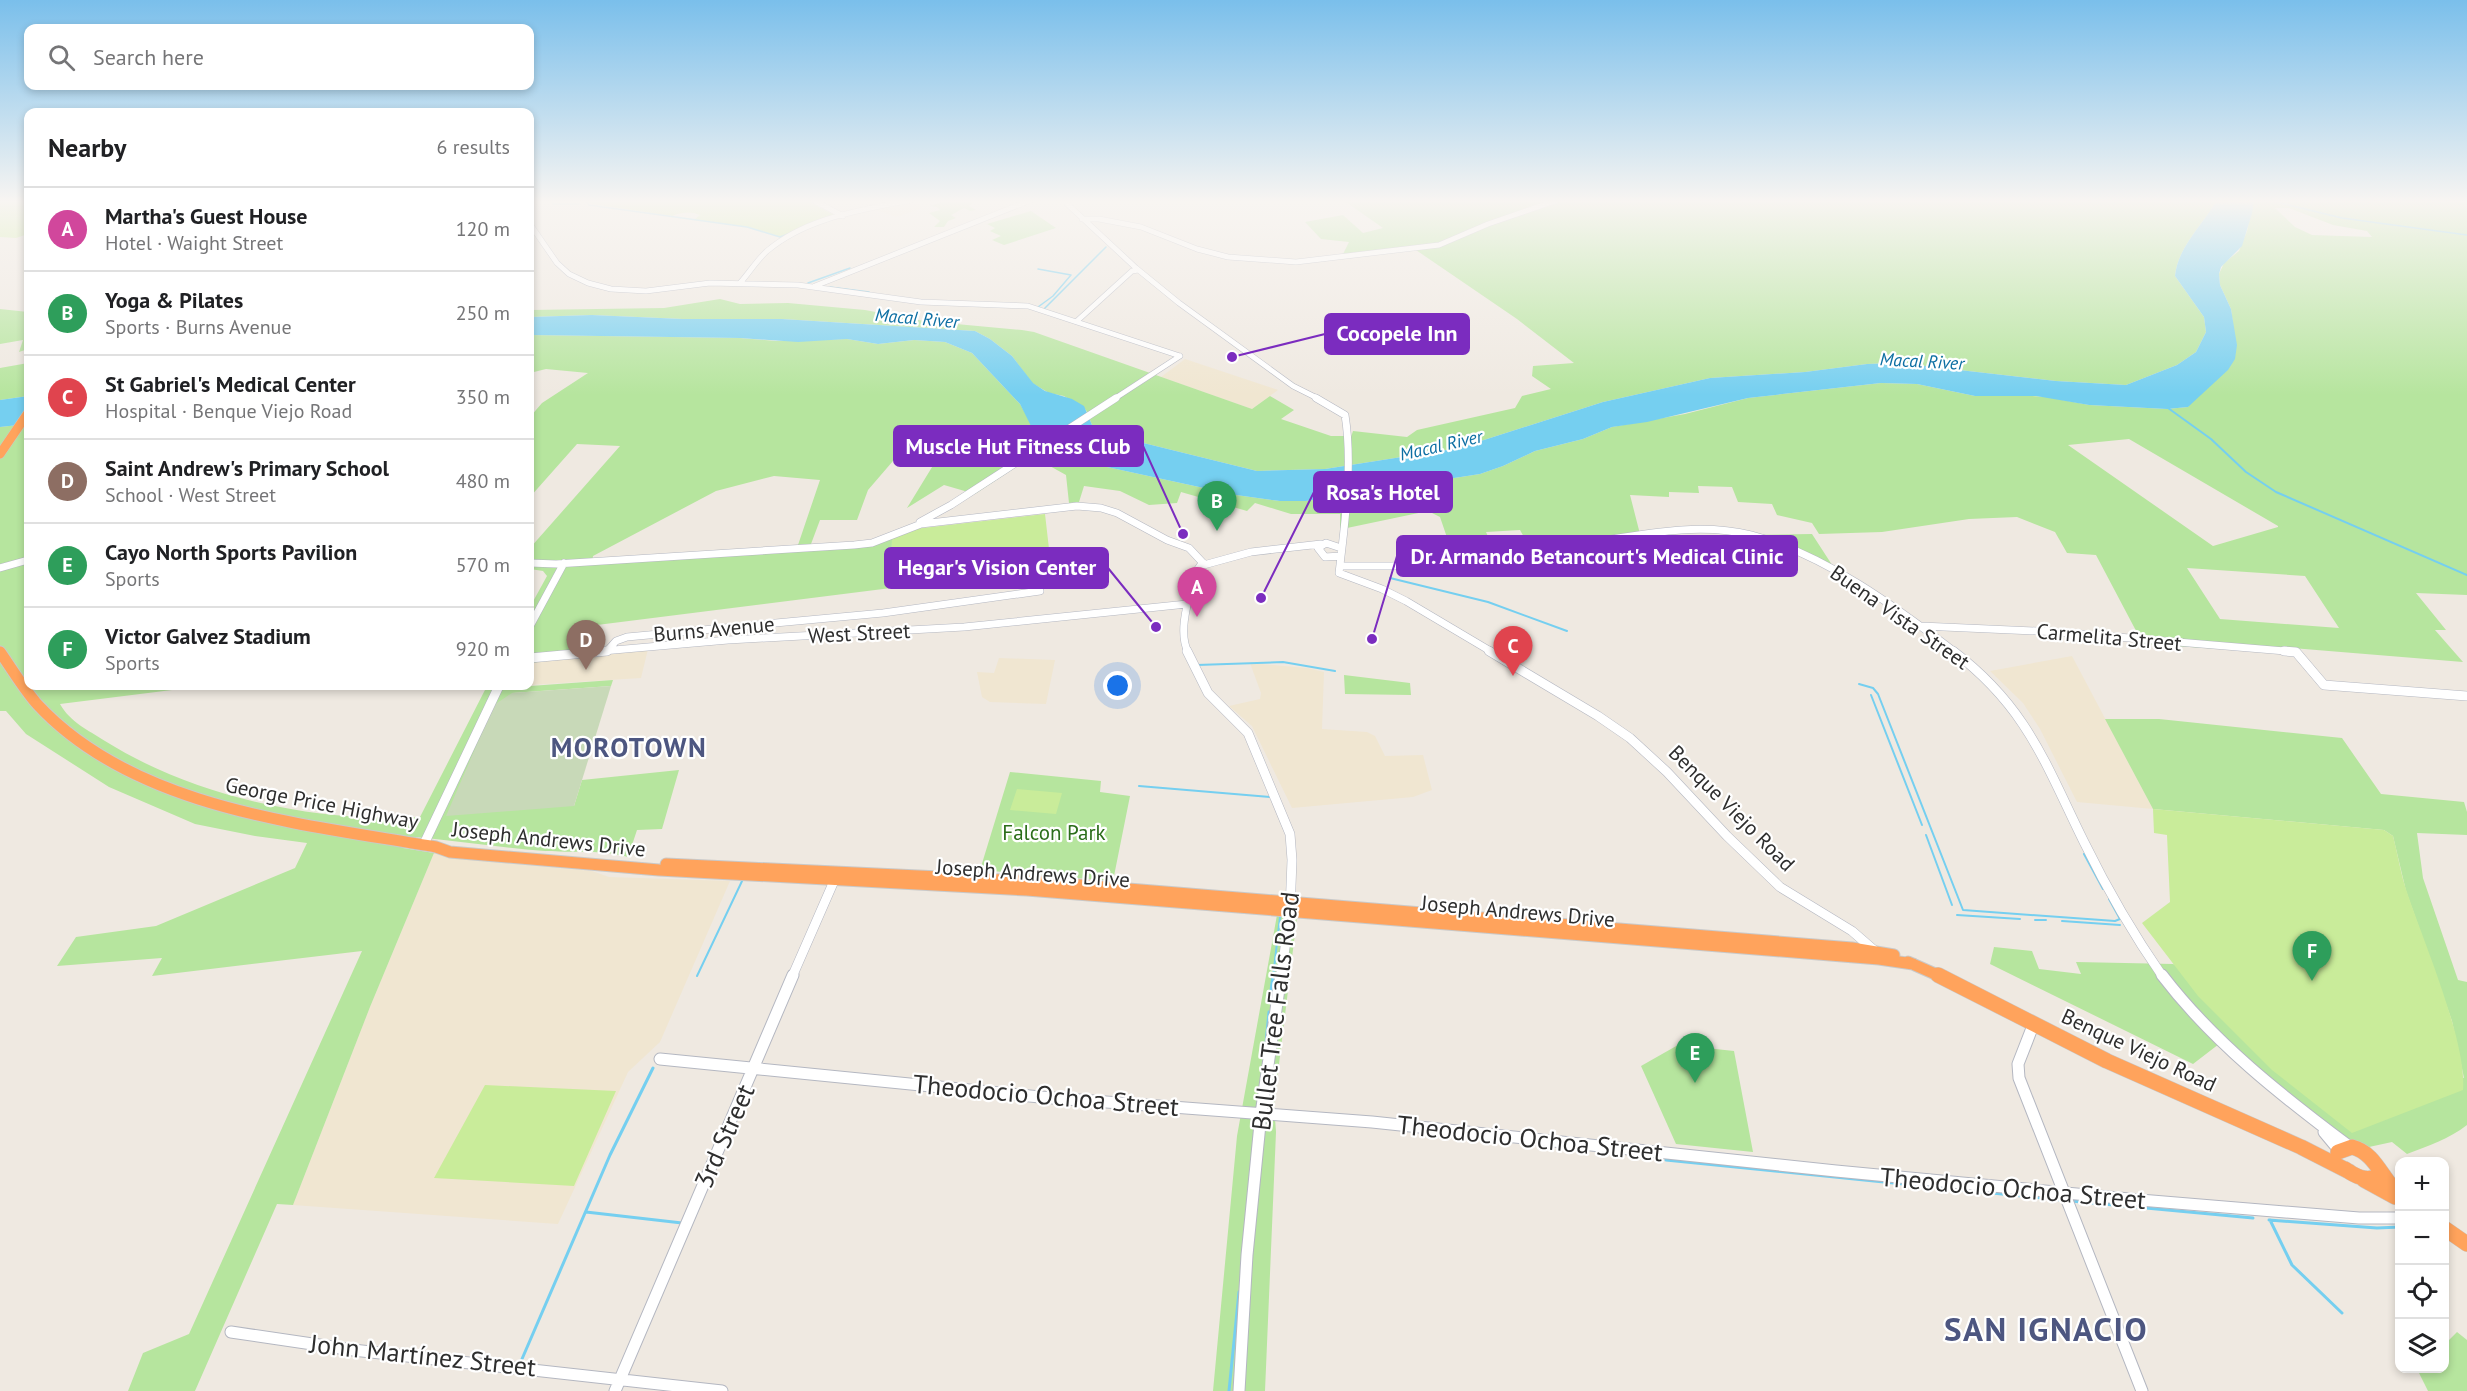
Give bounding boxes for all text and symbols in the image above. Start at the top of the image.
search box [24,24,534,90]
icon: search [45,41,78,74]
text: Search here [93,43,204,71]
text: Nearby [48,131,126,164]
text: 6 results [437,134,510,160]
text: Martha's Guest House [105,202,308,230]
text: A [61,216,74,242]
text: 120 m [456,216,510,242]
text: Hotel · Waight Street [105,230,283,256]
text: Yoga & Pilates [105,286,243,314]
text: B [62,300,73,326]
text: 250 m [456,300,510,326]
water label: Macal River [874,303,961,333]
text: Sports · Burns Avenue [105,314,292,340]
callout: Cocopele Inn [1325,314,1469,354]
text: Cocopele Inn [1337,319,1457,347]
water label: Macal River [1879,347,1966,375]
text: St Gabriel's Medical Center [105,370,356,398]
text: C [62,384,73,410]
text: 350 m [456,384,510,410]
text: Hospital · Benque Viejo Road [105,398,352,424]
water label: Macal River [1397,424,1486,466]
callout: Muscle Hut Fitness Club [894,426,1143,466]
text: Muscle Hut Fitness Club [905,432,1131,460]
text: Saint Andrew's Primary School [105,454,389,482]
text: D [61,468,74,494]
text: 480 m [456,468,510,494]
callout: Rosa's Hotel [1314,472,1452,512]
text: Rosa's Hotel [1326,478,1440,506]
text: School · West Street [105,482,276,508]
pin: B [1198,482,1236,531]
callout: Dr. Armando Betancourt's Medical Clinic [1397,536,1797,576]
text: Cayo North Sports Pavilion [105,538,357,566]
text: Dr. Armando Betancourt's Medical Clinic [1410,542,1784,570]
callout: Hegar's Vision Center [885,548,1108,588]
text: E [62,552,73,578]
text: 570 m [456,552,510,578]
text: Hegar's Vision Center [898,553,1097,581]
street label: Buena Vista Street [1825,559,1975,675]
text: Sports [105,566,160,592]
pin: A [1178,568,1216,617]
street label: Burns Avenue [652,610,776,648]
street label: West Street [807,617,911,649]
street label: Carmelita Street [2035,617,2183,657]
pin: D [566,620,606,670]
text: Victor Galvez Stadium [105,622,311,650]
pin: C [1494,626,1532,676]
text: F [62,636,73,662]
text: 920 m [456,636,510,662]
text: Sports [105,650,160,676]
your location [1103,671,1132,700]
district label: MOROTOWN [551,730,707,764]
street label: Benque Viejo Road [1663,739,1801,877]
street label: George Price Highway [223,771,421,835]
street label: Joseph Andrews Drive [450,815,647,863]
park label: Falcon Park [1002,819,1106,846]
street label: Joseph Andrews Drive [934,853,1131,893]
street label: Joseph Andrews Drive [1419,889,1616,933]
street label: Bullet Tree Falls Road [1244,890,1306,1132]
pin: F [2292,932,2332,981]
street label: Benque Viejo Road [2057,1002,2221,1098]
pin: E [1676,1034,1714,1083]
street label: Theodocio Ochoa Street [912,1067,1181,1123]
street label: 3rd Street [686,1079,762,1193]
street label: Theodocio Ochoa Street [1396,1108,1665,1168]
map controls [2395,1157,2449,1373]
button: + [2395,1157,2449,1211]
street label: Theodocio Ochoa Street [1879,1160,2148,1216]
button: − [2395,1211,2449,1265]
button: locate [2395,1265,2449,1319]
district label: SAN IGNACIO [1944,1307,2148,1350]
button: layers [2395,1319,2449,1373]
street label: John Martínez Street [307,1327,538,1383]

